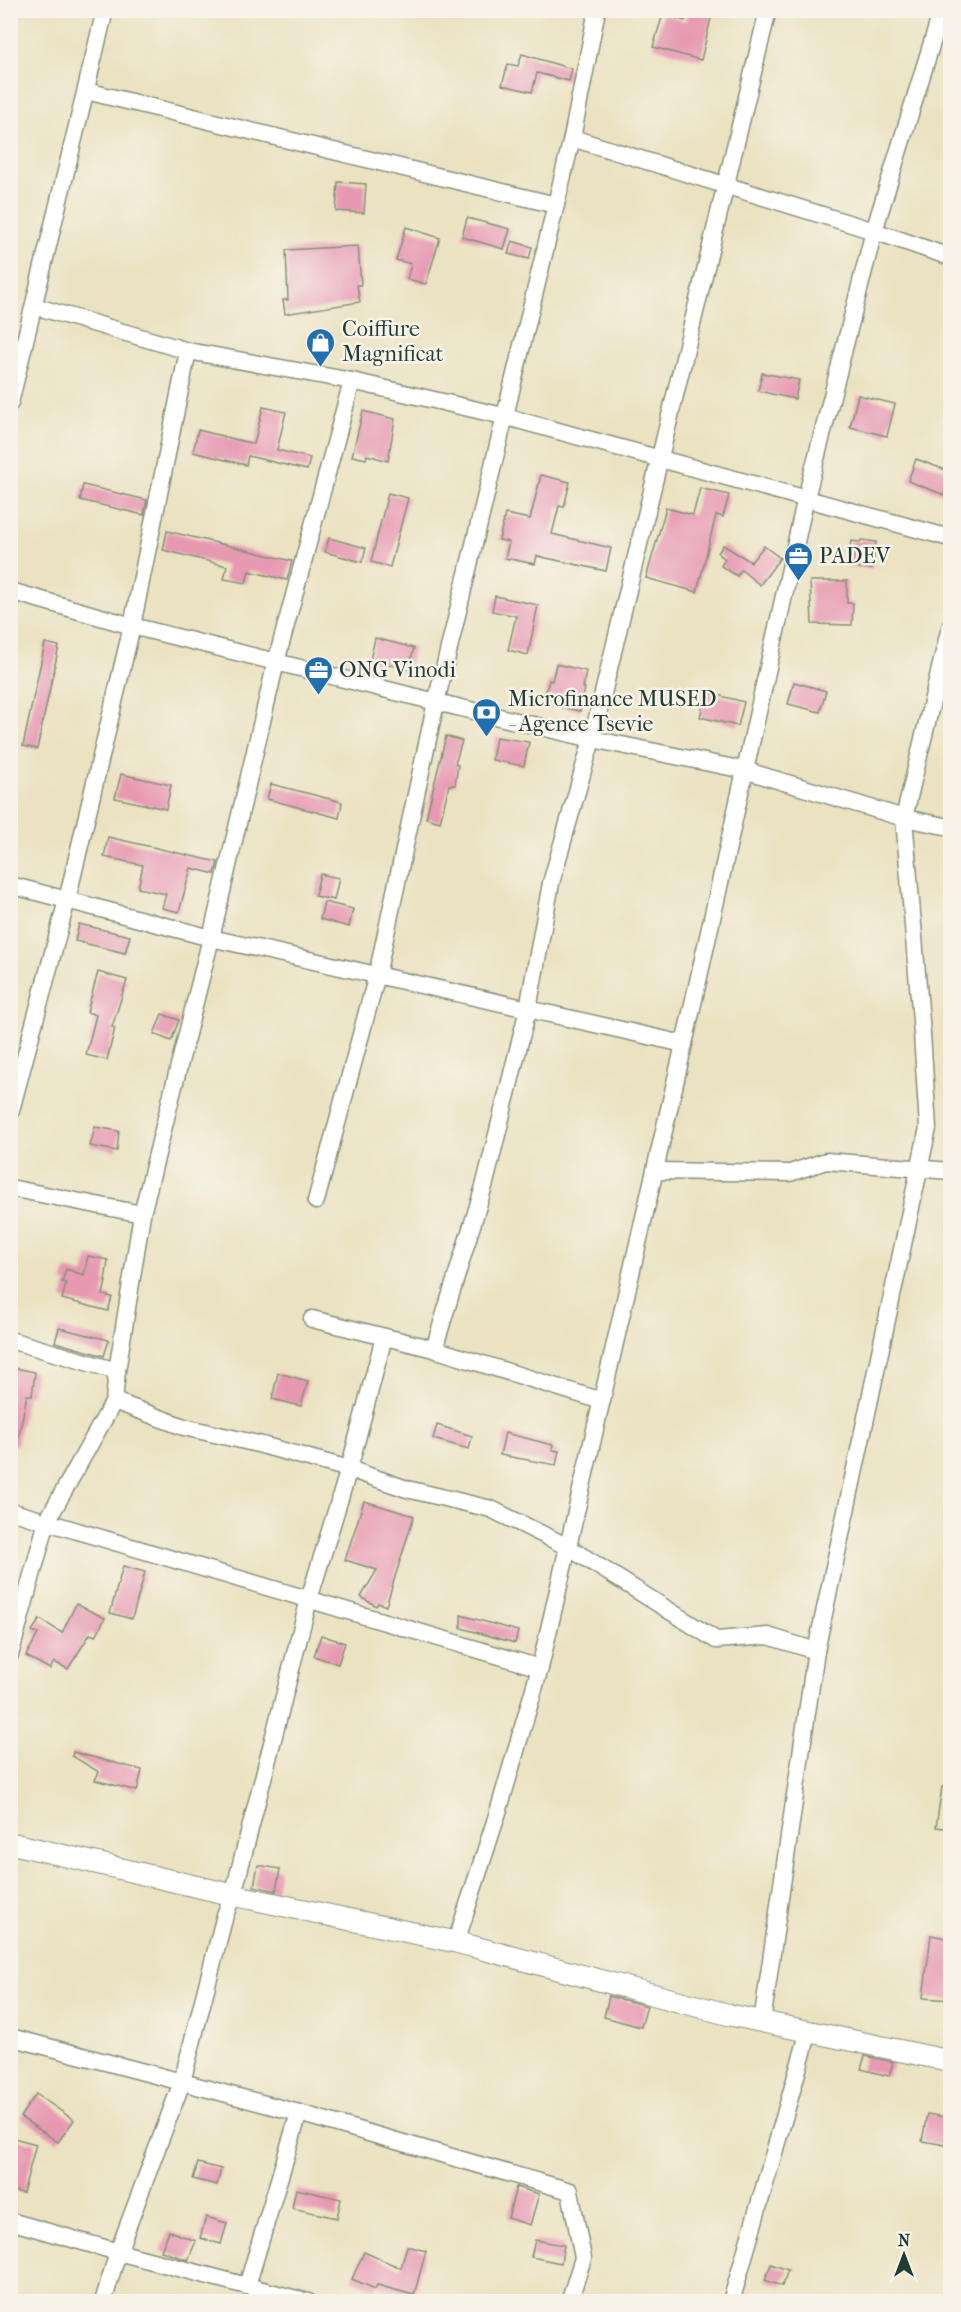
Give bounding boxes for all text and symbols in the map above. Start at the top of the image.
place label: Coiffure Magnificat [342,316,444,367]
shop icon: Coiffure Magnificat [305,326,337,368]
office icon: PADEV [782,540,814,582]
place label: PADEV [819,543,891,569]
office icon: ONG Vinodi [302,654,334,696]
place label: ONG Vinodi [339,657,456,683]
place label: Microfinance MUSED - Agence Tsevie [508,686,717,737]
bank icon: Microfinance MUSED - Agence Tsevie [471,696,503,738]
north arrow [874,2225,934,2285]
text: N [898,2231,911,2250]

